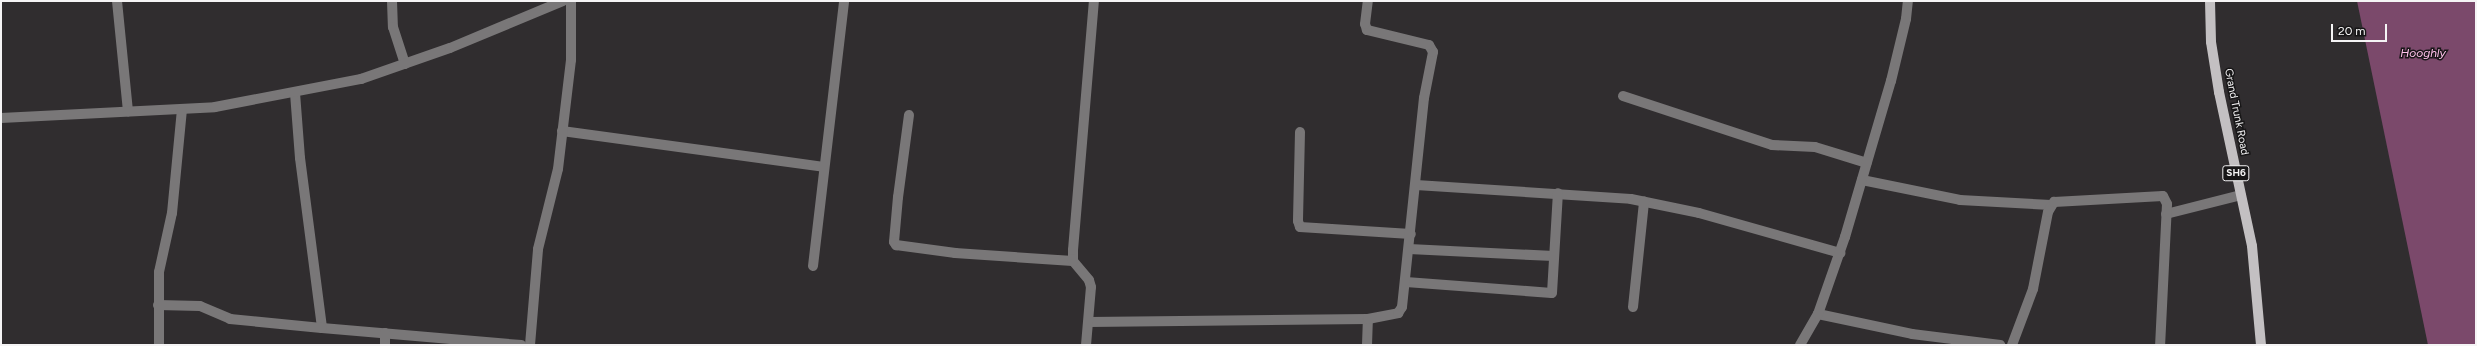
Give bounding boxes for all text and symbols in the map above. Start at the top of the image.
scale bar [2333,16,2389,42]
text: 20 m [2338,24,2366,38]
water label: Hooghly [2400,47,2446,61]
street label: Grand Trunk Road [2221,68,2251,156]
road number: SH6 [2222,165,2250,181]

